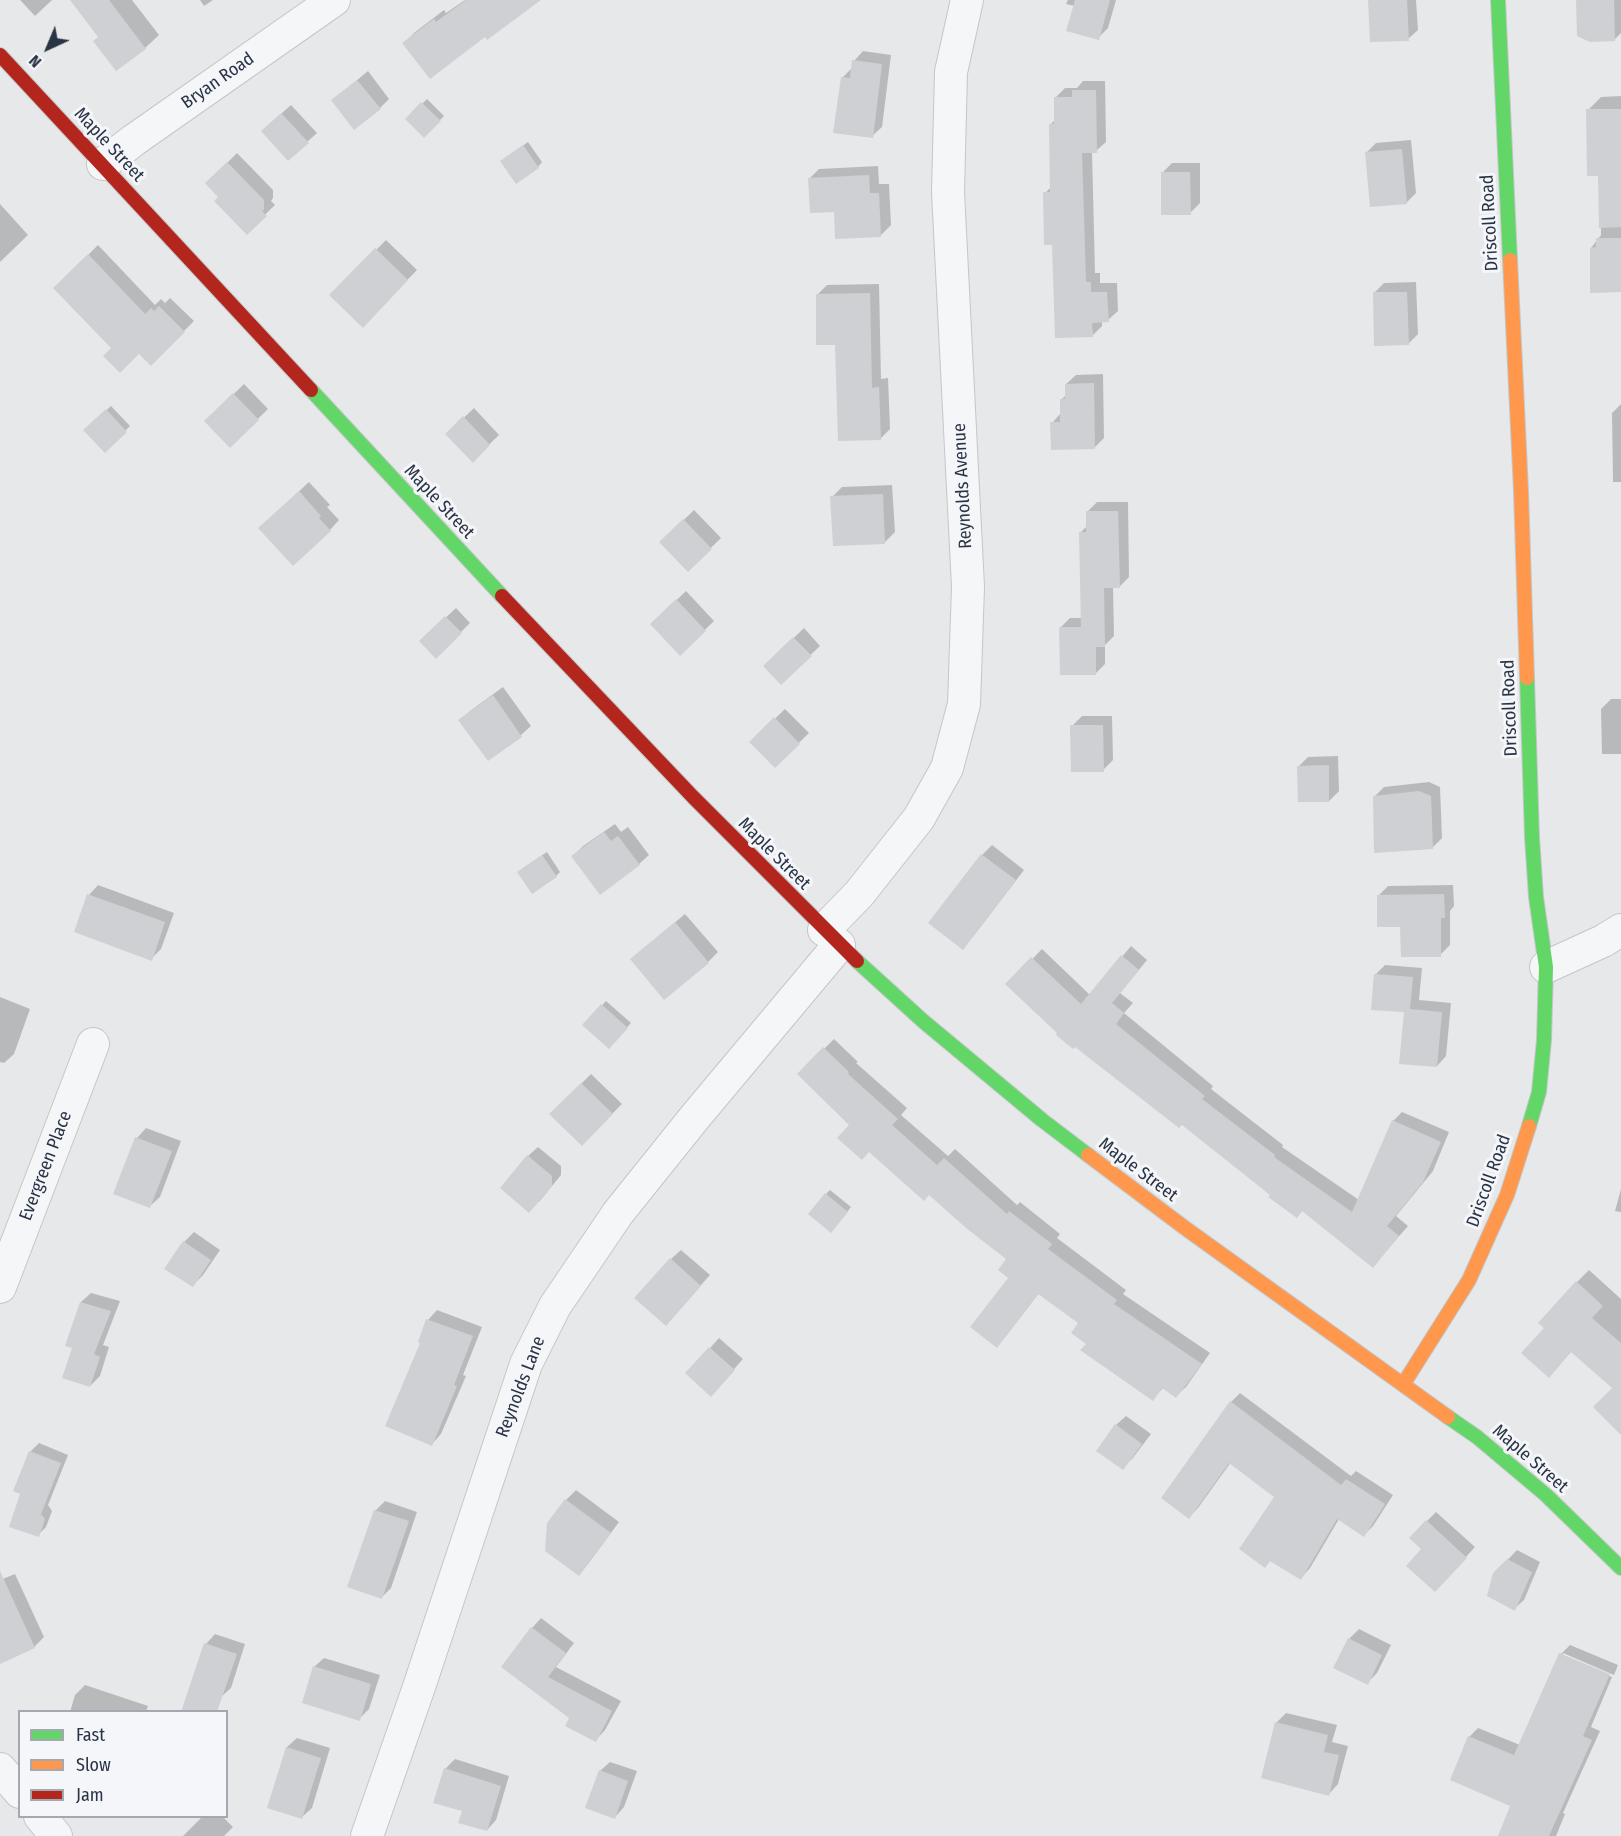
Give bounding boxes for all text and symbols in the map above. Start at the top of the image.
north arrow [18,18,78,78]
street label: Bryan Road [178,48,258,114]
text: N [25,51,45,71]
street label: Maple Street [69,104,149,186]
street label: Driscoll Road [1477,174,1503,272]
street label: Reynolds Avenue [949,423,977,549]
street label: Maple Street [399,461,479,543]
street label: Driscoll Road [1498,659,1522,757]
street label: Maple Street [733,813,815,895]
street label: Evergreen Place [15,1108,77,1224]
street label: Driscoll Road [1462,1132,1516,1230]
street label: Maple Street [1094,1133,1182,1207]
street label: Reynolds Lane [492,1333,550,1441]
street label: Maple Street [1488,1420,1572,1498]
legend [18,1710,228,1818]
text: Fast [76,1724,105,1746]
text: Slow [76,1754,111,1776]
text: Jam [76,1784,104,1806]

